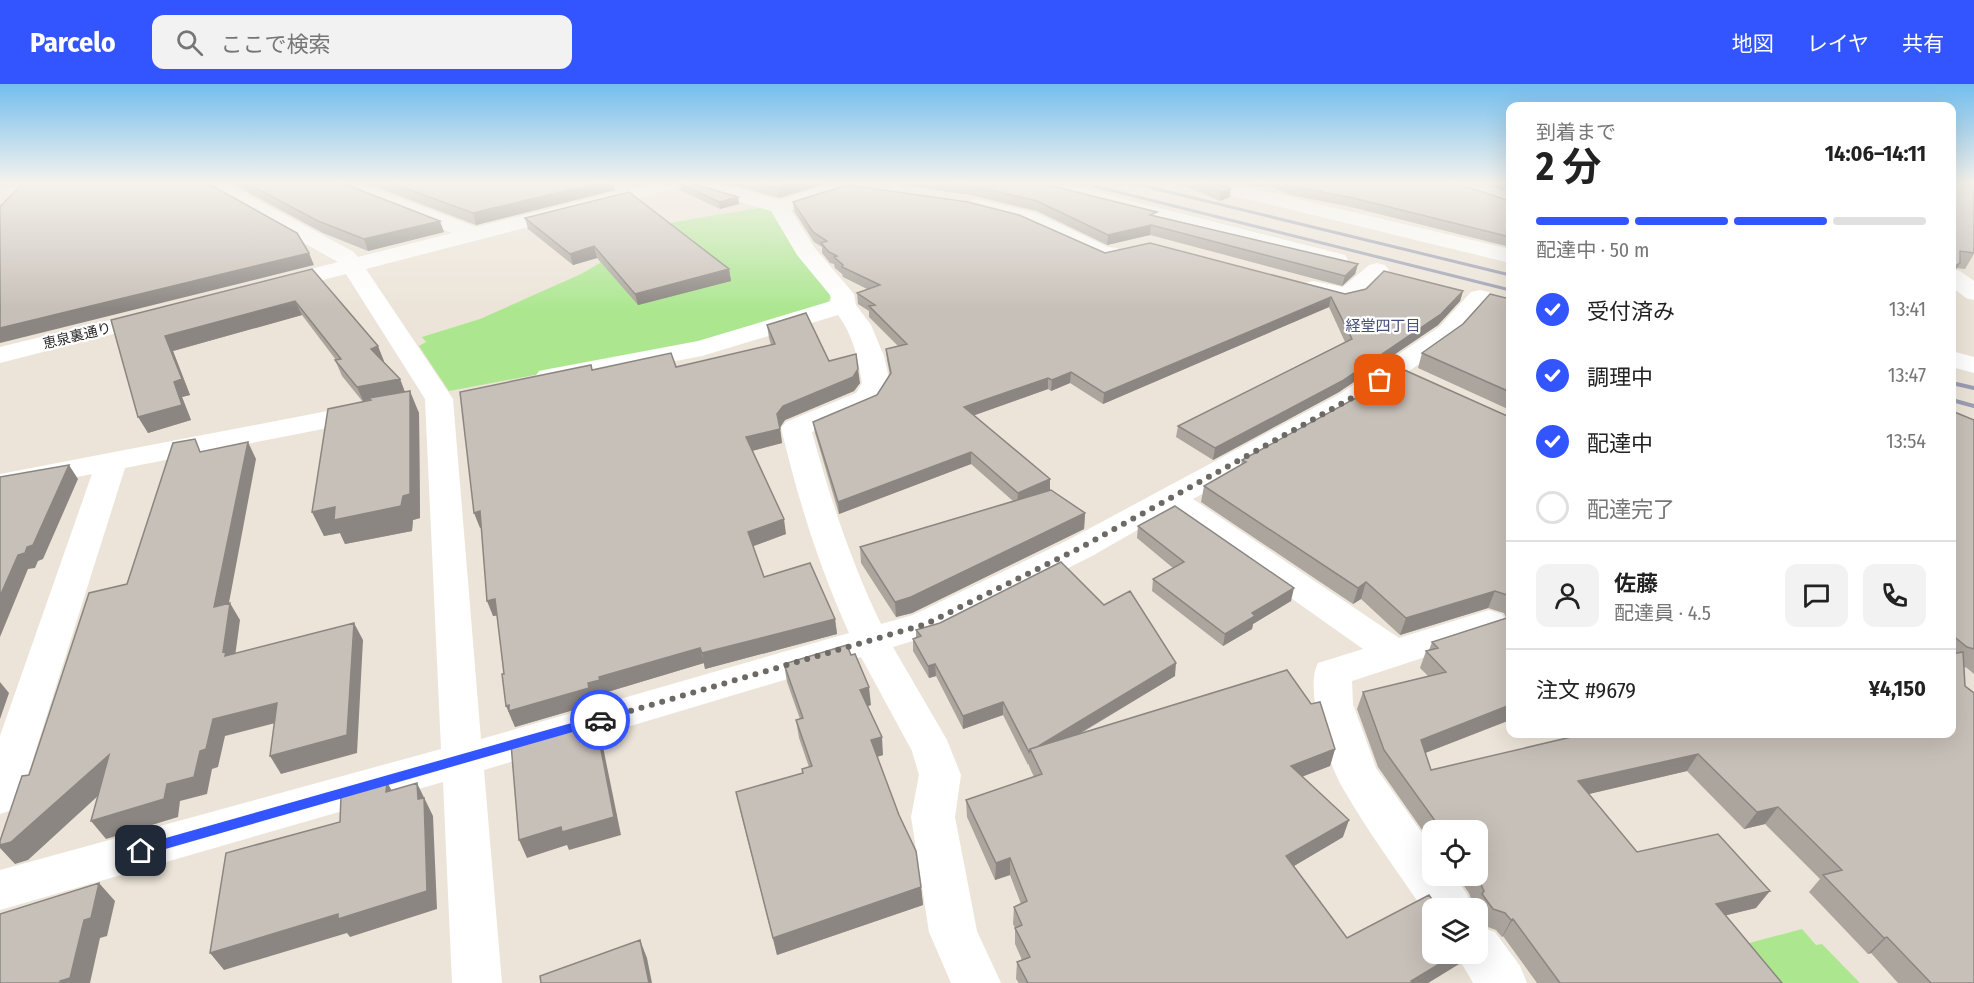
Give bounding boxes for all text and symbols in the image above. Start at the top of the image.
search box [152,15,572,69]
text: Parcelo [30,26,116,59]
icon: search [173,26,206,59]
text: ここで検索 [221,31,331,58]
text: 地図 [1732,31,1774,57]
text: レイヤ [1807,31,1869,57]
text: 共有 [1902,31,1944,57]
text: 到着まで [1536,120,1616,144]
text: 14:06–14:11 [1825,140,1926,167]
text: 2 分 [1536,144,1601,190]
text: 配達中 · 50 m [1536,238,1649,262]
icon: check [1536,293,1569,326]
text: 13:41 [1889,297,1926,321]
text: 受付済み [1587,298,1675,325]
district label: 経堂四丁目 [1345,317,1421,335]
street label: 恵泉裏通り [41,319,113,353]
pin [1354,354,1405,405]
icon: check [1536,359,1569,392]
icon: bag [1363,363,1396,396]
text: 13:47 [1888,363,1926,387]
text: 調理中 [1587,364,1653,391]
icon: check [1536,425,1569,458]
text: 13:54 [1886,429,1926,453]
text: 配達中 [1587,430,1653,457]
text: 配達完了 [1587,496,1675,523]
button: person [1536,564,1599,627]
button: chat [1785,564,1848,627]
button: phone [1863,564,1926,627]
text: 佐藤 [1614,570,1658,597]
text: 配達員 · 4.5 [1614,601,1711,625]
text: ¥4,150 [1869,675,1926,702]
text: 注文 #9679 [1536,677,1636,704]
courier [570,690,630,750]
icon: car [584,704,617,737]
map controls [1422,820,1488,964]
button: locate [1422,820,1488,886]
pin [115,825,166,876]
icon: home [124,834,157,867]
button: layers [1422,898,1488,964]

